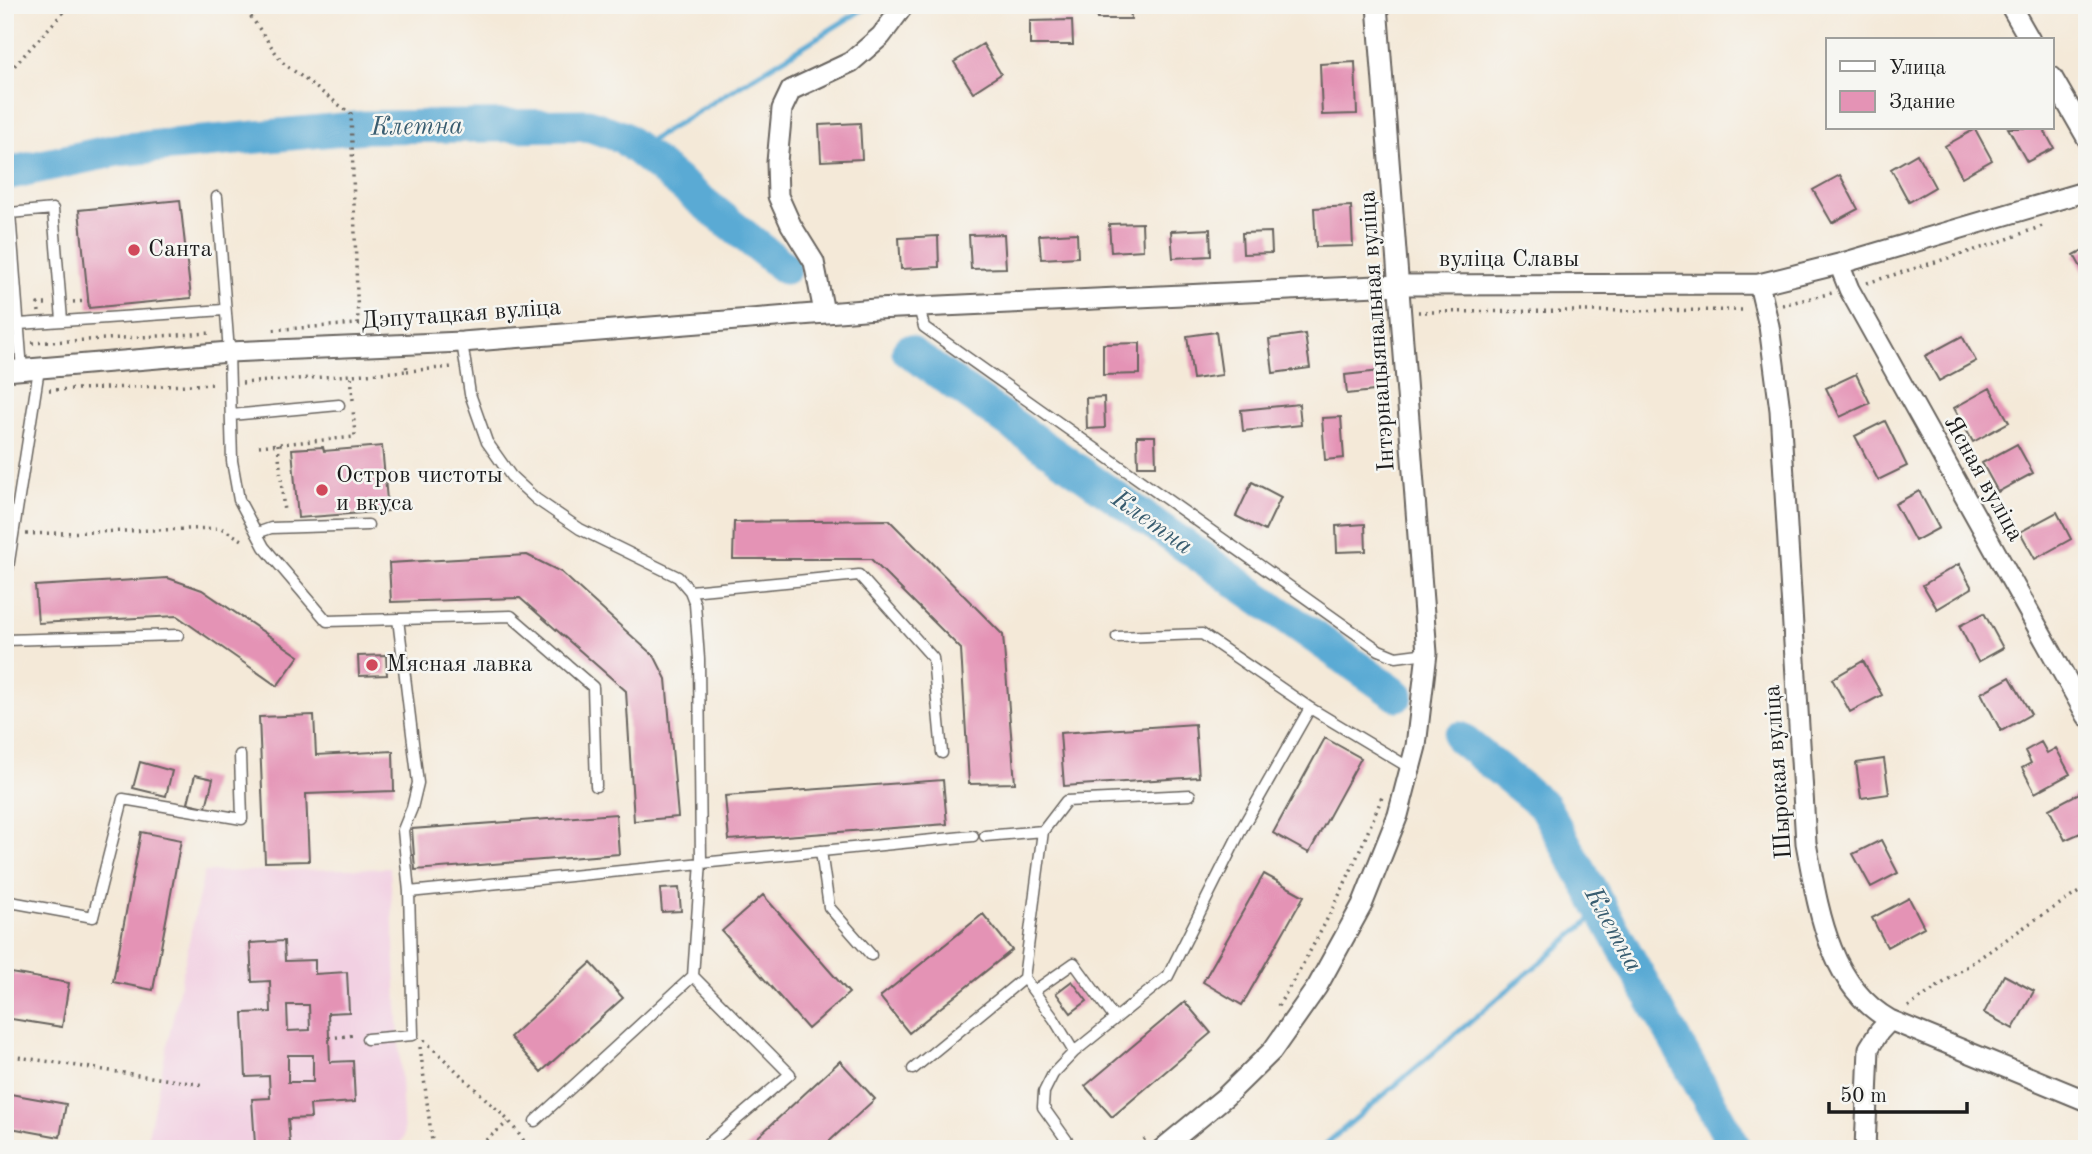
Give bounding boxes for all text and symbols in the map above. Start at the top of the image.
legend [1826,38,2054,130]
text: Улица [1889,58,1946,79]
text: Здание [1889,92,1955,113]
water label: Клетна [370,113,463,141]
street label: Інтэрнацыянальная вуліца [1356,190,1400,472]
place label: Санта [148,238,212,262]
marker: Санта [126,242,142,258]
street label: вуліца Славы [1439,248,1579,272]
street label: Дэпутацкая вуліца [360,296,562,334]
street label: Ясная вуліца [1939,412,2027,546]
place label: Остров чистоты и вкуса [336,464,503,516]
marker: Остров чистоты и вкуса [314,482,330,498]
water label: Клетна [1106,485,1197,560]
place label: Мясная лавка [386,653,533,677]
marker: Мясная лавка [364,657,380,673]
street label: Шырокая вуліца [1761,684,1797,860]
water label: Клетна [1579,883,1647,977]
scale bar [1829,1070,1968,1114]
text: 50 m [1840,1086,1887,1107]

